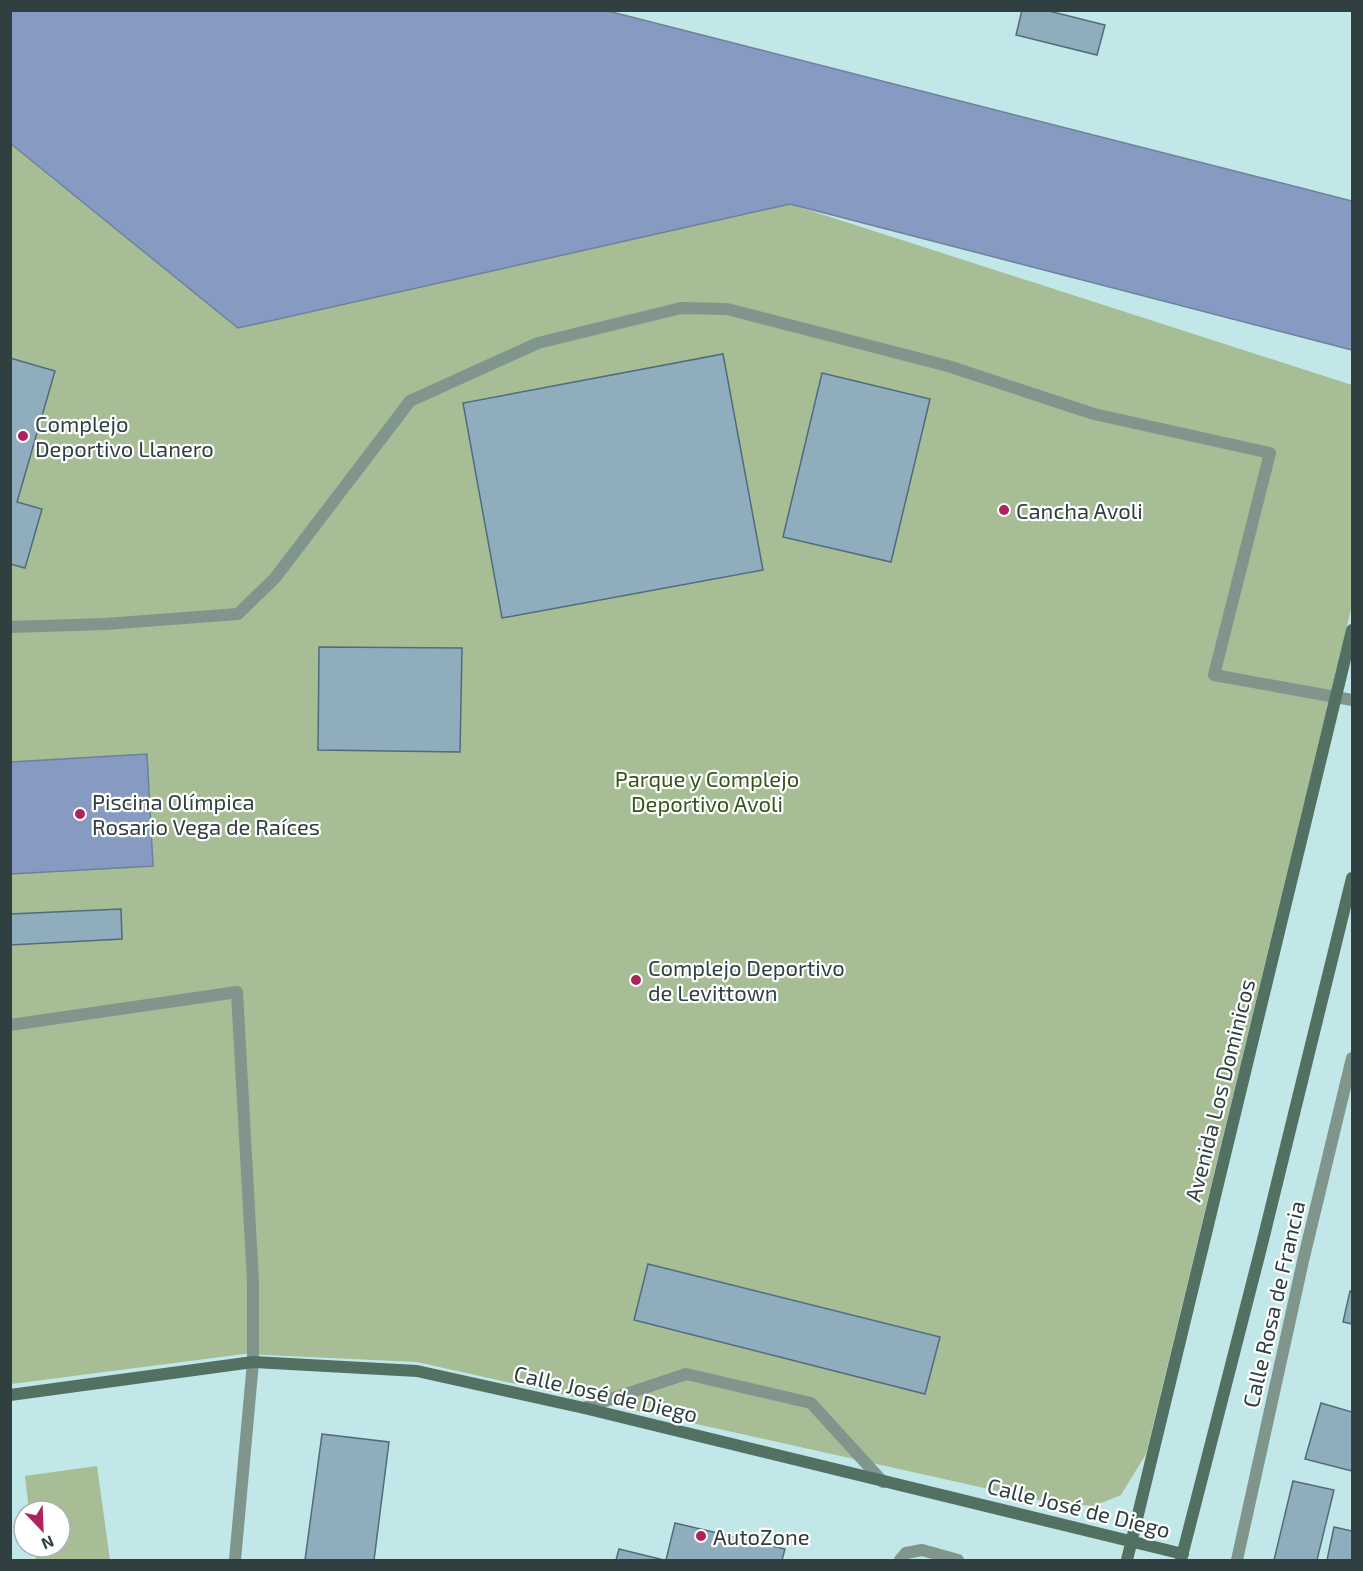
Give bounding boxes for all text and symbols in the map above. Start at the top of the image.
place label: Complejo Deportivo Llanero [35,410,214,461]
marker: Complejo Deportivo Llanero [16,429,30,443]
place label: Cancha Avoli [1016,497,1143,523]
marker: Cancha Avoli [997,503,1011,517]
park label: Parque y Complejo Deportivo Avoli [615,765,799,816]
place label: Piscina Olímpica Rosario Vega de Raíces [92,788,320,839]
marker: Piscina Olímpica Rosario Vega de Raíces [73,807,87,821]
place label: Complejo Deportivo de Levittown [648,954,845,1005]
marker: Complejo Deportivo de Levittown [629,973,643,987]
street label: Avenida Los Dominicos [1179,976,1259,1204]
street label: Calle Rosa de Francia [1237,1198,1309,1410]
street label: Calle José de Diego [512,1359,700,1427]
street label: Calle José de Diego [985,1472,1173,1542]
north arrow [12,1499,72,1559]
place label: AutoZone [713,1523,810,1549]
marker: AutoZone [694,1529,708,1543]
text: N [39,1532,57,1554]

